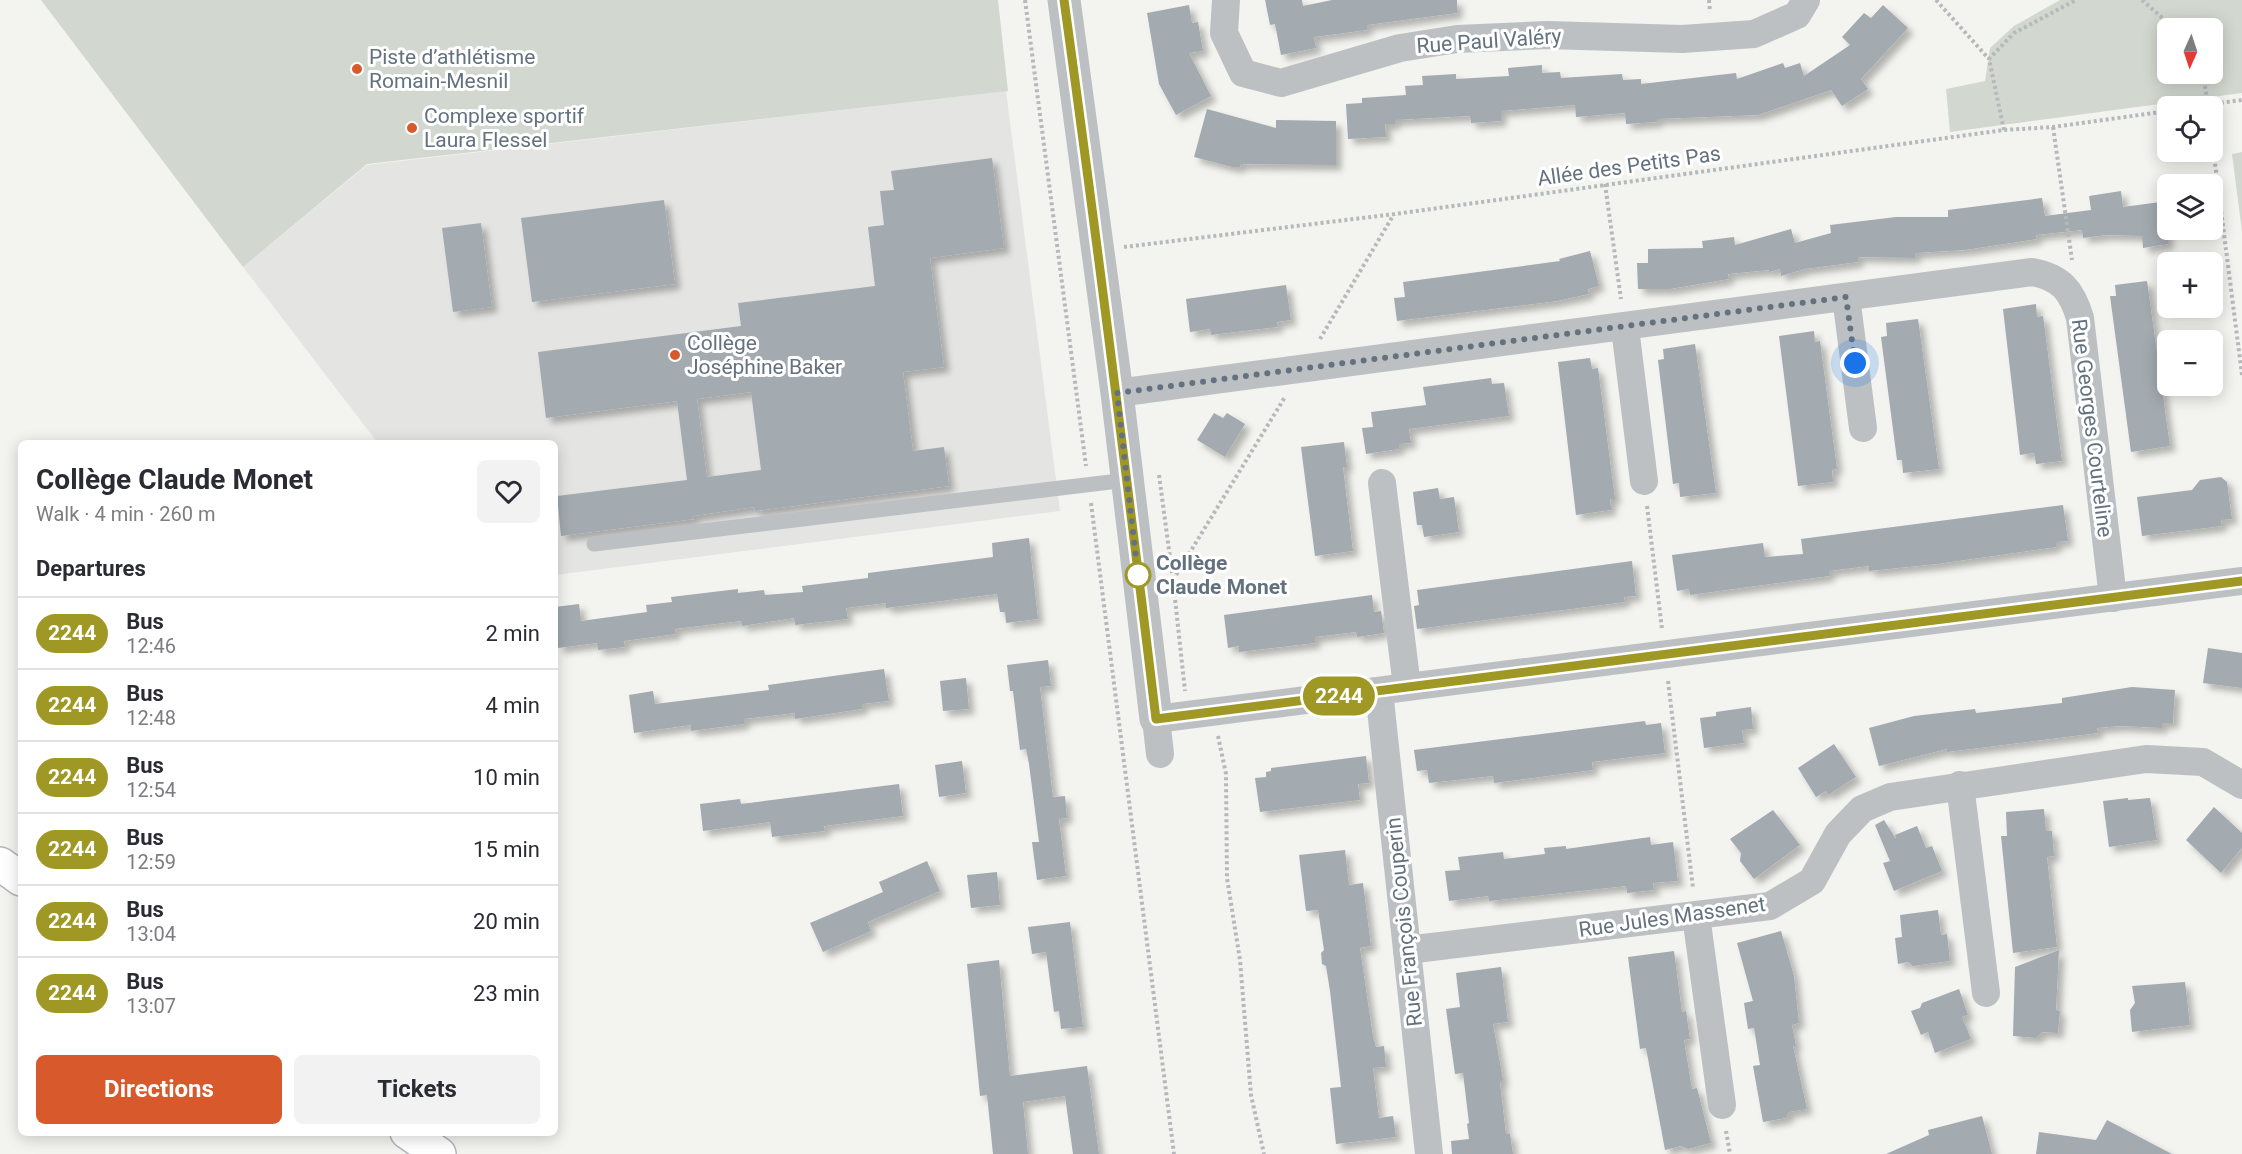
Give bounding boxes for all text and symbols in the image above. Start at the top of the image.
north arrow [2157,18,2223,84]
map controls [2157,18,2223,396]
street label: Rue Paul Valéry [1416,24,1562,58]
place label: Piste d’athlétisme Romain-Mesnil [369,45,535,93]
marker: Piste d’athlétisme Romain-Mesnil [350,62,364,76]
button: locate [2157,96,2223,162]
place label: Complexe sportif Laura Flessel [424,104,585,152]
marker: Complexe sportif Laura Flessel [405,121,419,135]
street label: Allée des Petits Pas [1536,141,1722,191]
button: layers [2157,174,2223,240]
button: + [2157,252,2223,318]
street label: Rue Georges Courteline [2067,317,2117,539]
button: − [2157,330,2223,396]
place label: Collège Joséphine Baker [687,331,842,379]
marker: Collège Joséphine Baker [668,348,682,362]
your location [1840,348,1870,378]
button: heart [477,460,540,523]
text: Collège Claude Monet [36,463,313,496]
text: Walk · 4 min · 260 m [36,502,215,526]
place label: Collège Claude Monet [1156,551,1287,599]
text: Departures [36,556,146,581]
marker: Collège Claude Monet [1125,562,1151,588]
text: Bus [126,609,164,634]
text: 2244 [48,621,96,645]
text: 2 min [485,621,540,646]
text: 12:46 [126,634,176,658]
line badge: 2244 [1297,676,1381,716]
text: Bus [126,681,164,706]
text: 2244 [1315,684,1363,708]
text: 2244 [48,693,96,717]
text: 4 min [485,693,540,718]
text: 12:48 [126,706,176,730]
text: Bus [126,753,164,778]
text: 2244 [48,765,96,789]
text: 10 min [473,765,540,790]
text: 12:54 [126,778,176,802]
street label: Rue François Couperin [1381,816,1427,1028]
text: Bus [126,825,164,850]
text: 2244 [48,837,96,861]
text: 15 min [473,837,540,862]
text: 12:59 [126,850,176,874]
street label: Rue Jules Massenet [1577,892,1767,942]
text: Bus [126,897,164,922]
text: 2244 [48,909,96,933]
text: 20 min [473,909,540,934]
text: 13:04 [126,922,176,946]
text: Bus [126,969,164,994]
text: 2244 [48,981,96,1005]
text: 23 min [473,981,540,1006]
text: 13:07 [126,994,176,1018]
button: Directions [36,1055,282,1124]
button: Tickets [294,1055,540,1124]

